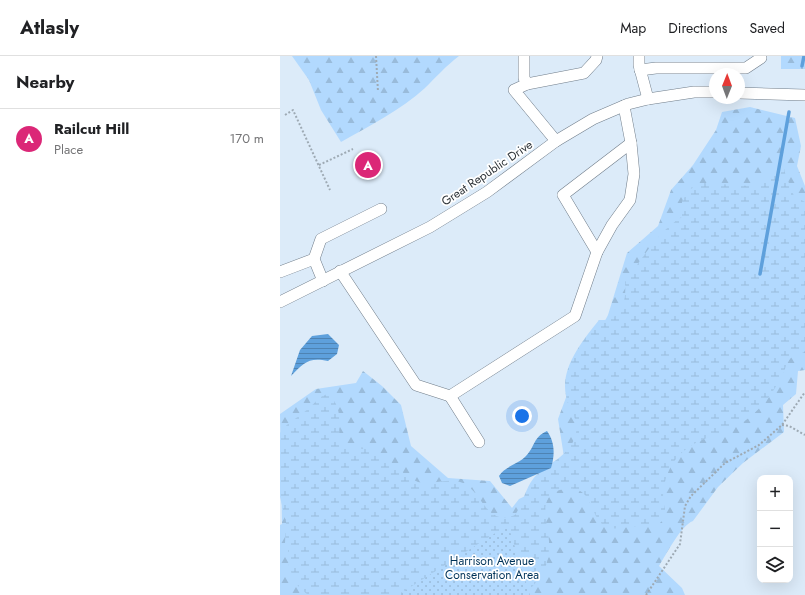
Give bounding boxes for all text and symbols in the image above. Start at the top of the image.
text: Atlasly [20,14,79,41]
text: Map [620,18,646,38]
text: Directions [668,18,728,38]
text: Saved [750,18,785,38]
north arrow [709,68,745,104]
text: Nearby [16,70,74,94]
text: Railcut Hill [54,118,129,140]
text: A [24,129,34,148]
text: 170 m [229,129,264,148]
street label: Great Republic Drive [438,136,536,210]
text: Place [54,140,83,159]
pin: A [355,150,381,180]
your location [512,406,532,426]
map controls [757,475,793,583]
button: + [757,475,793,511]
button: − [757,511,793,547]
button: layers [757,547,793,583]
park label: Harrison Avenue Conservation Area [445,552,539,584]

